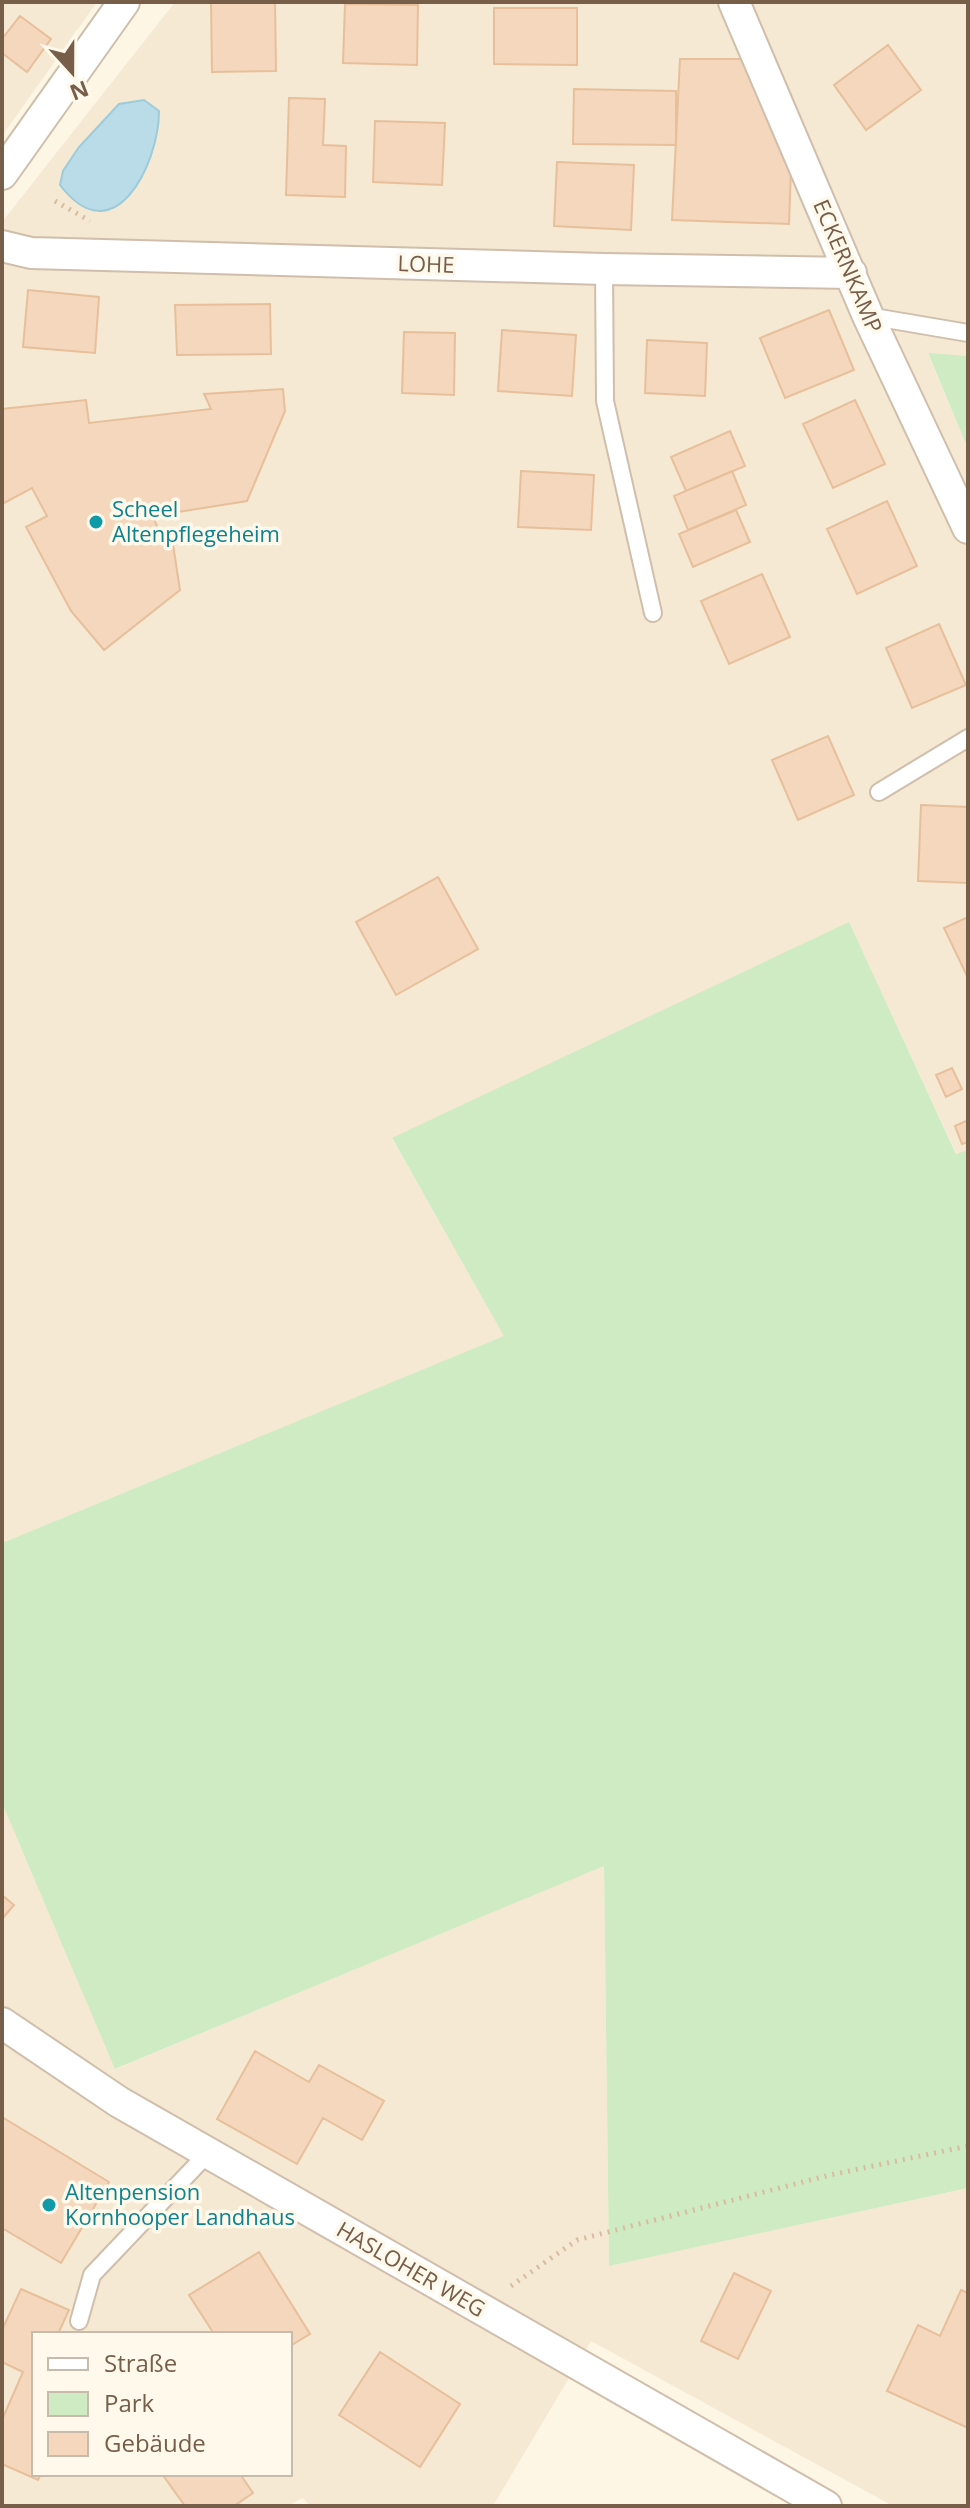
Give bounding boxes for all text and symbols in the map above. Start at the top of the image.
north arrow [32,32,112,112]
text: N [66,74,93,109]
street label: ECKERNKAMP [807,194,891,337]
street label: LOHE [397,247,455,279]
place label: Scheel Altenpflegeheim [112,493,280,548]
marker: Scheel Altenpflegeheim [87,513,105,531]
place label: Altenpension Kornhooper Landhaus [65,2176,295,2231]
marker: Altenpension Kornhooper Landhaus [40,2196,58,2214]
street label: HASLOHER WEG [332,2213,491,2323]
legend [32,2332,292,2476]
text: Straße [104,2346,177,2379]
text: Park [104,2386,155,2419]
text: Gebäude [104,2426,206,2459]

